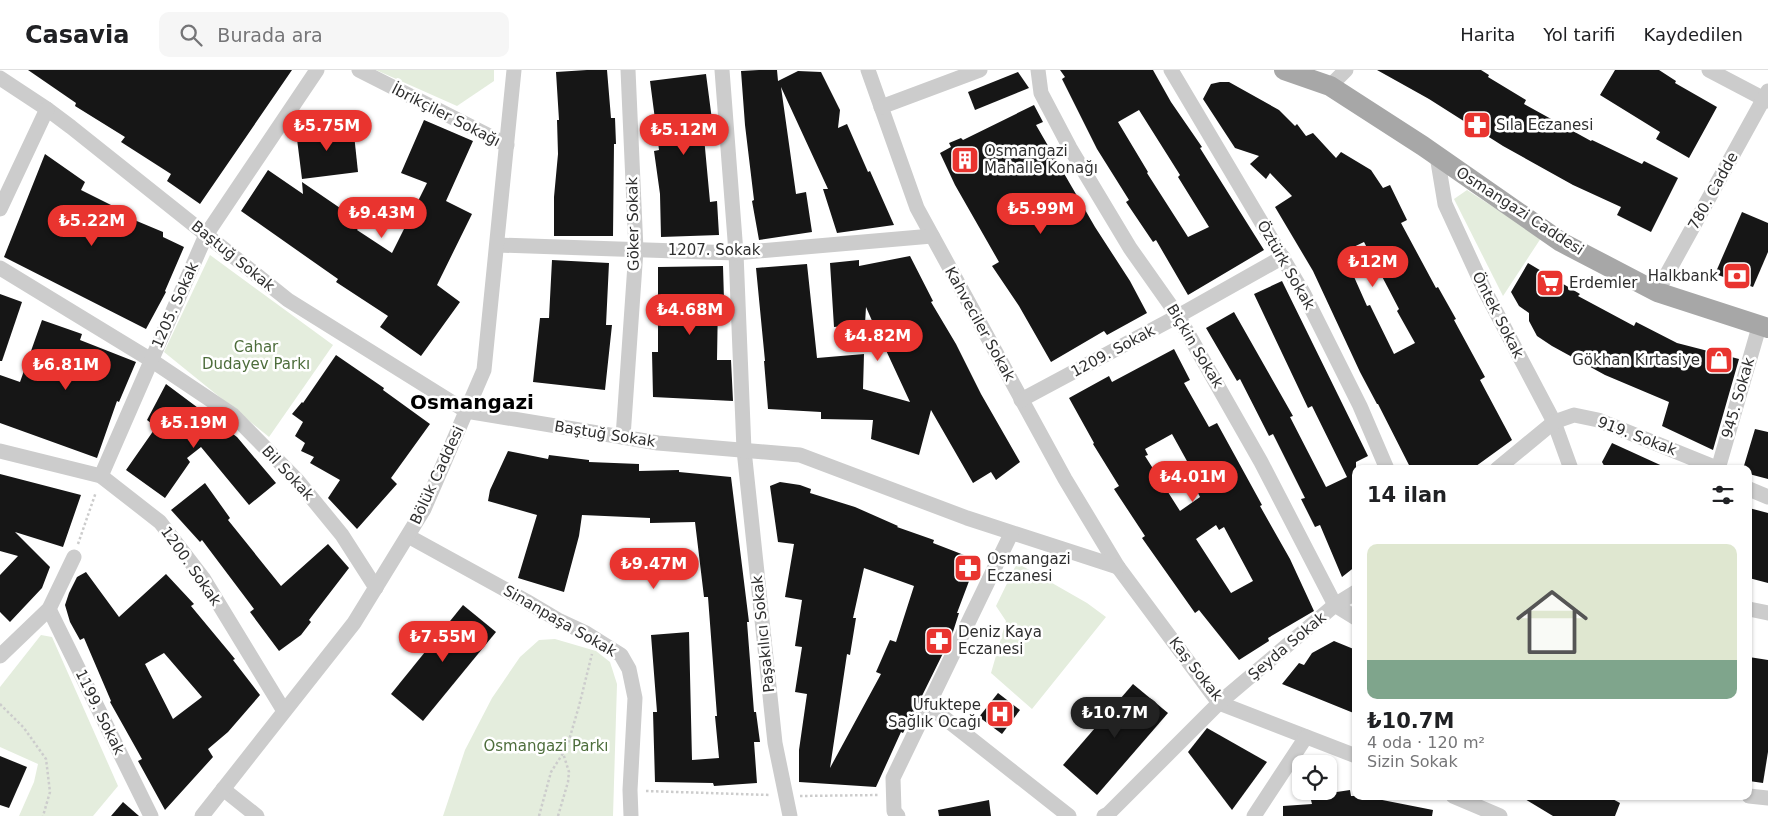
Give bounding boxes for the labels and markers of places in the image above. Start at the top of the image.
pin: ₺5.75M [286,109,368,152]
pharmacy icon: Sıla Eczanesi [1462,110,1492,140]
pin: ₺5.12M [643,114,725,156]
place label: Sıla Eczanesi [1496,116,1593,134]
place label: Osmangazi Mahalle Konağı [984,142,1098,177]
building icon: Osmangazi Mahalle Konağı [950,145,980,175]
pin: ₺5.99M [1000,192,1082,235]
pin: ₺9.43M [341,196,423,239]
pin: ₺5.22M [51,204,133,247]
pin: ₺12M [1343,246,1403,288]
bank icon: Halkbank [1722,261,1752,291]
place label: Halkbank [1648,267,1718,285]
supermarket icon: Erdemler [1535,268,1565,298]
place label: Erdemler [1569,274,1638,292]
pin: ₺4.68M [649,294,731,336]
pin: ₺4.82M [837,320,919,362]
shop icon: Gökhan Kırtasiye [1704,345,1734,375]
pin: ₺6.81M [25,348,107,391]
place label: Gökhan Kırtasiye [1572,351,1700,369]
pin: ₺5.19M [153,406,235,449]
pin: ₺4.01M [1152,460,1234,503]
pin: ₺9.47M [613,548,695,590]
place label: Osmangazi Eczanesi [987,550,1071,585]
pharmacy icon: Osmangazi Eczanesi [953,553,983,583]
pin: ₺7.55M [402,620,484,663]
place label: Deniz Kaya Eczanesi [958,623,1042,658]
pharmacy icon: Deniz Kaya Eczanesi [924,626,954,656]
place label: Ufuktepe Sağlık Ocağı [888,696,981,731]
pin: ₺10.7M [1074,696,1156,739]
hospital icon: Ufuktepe Sağlık Ocağı [985,699,1015,729]

